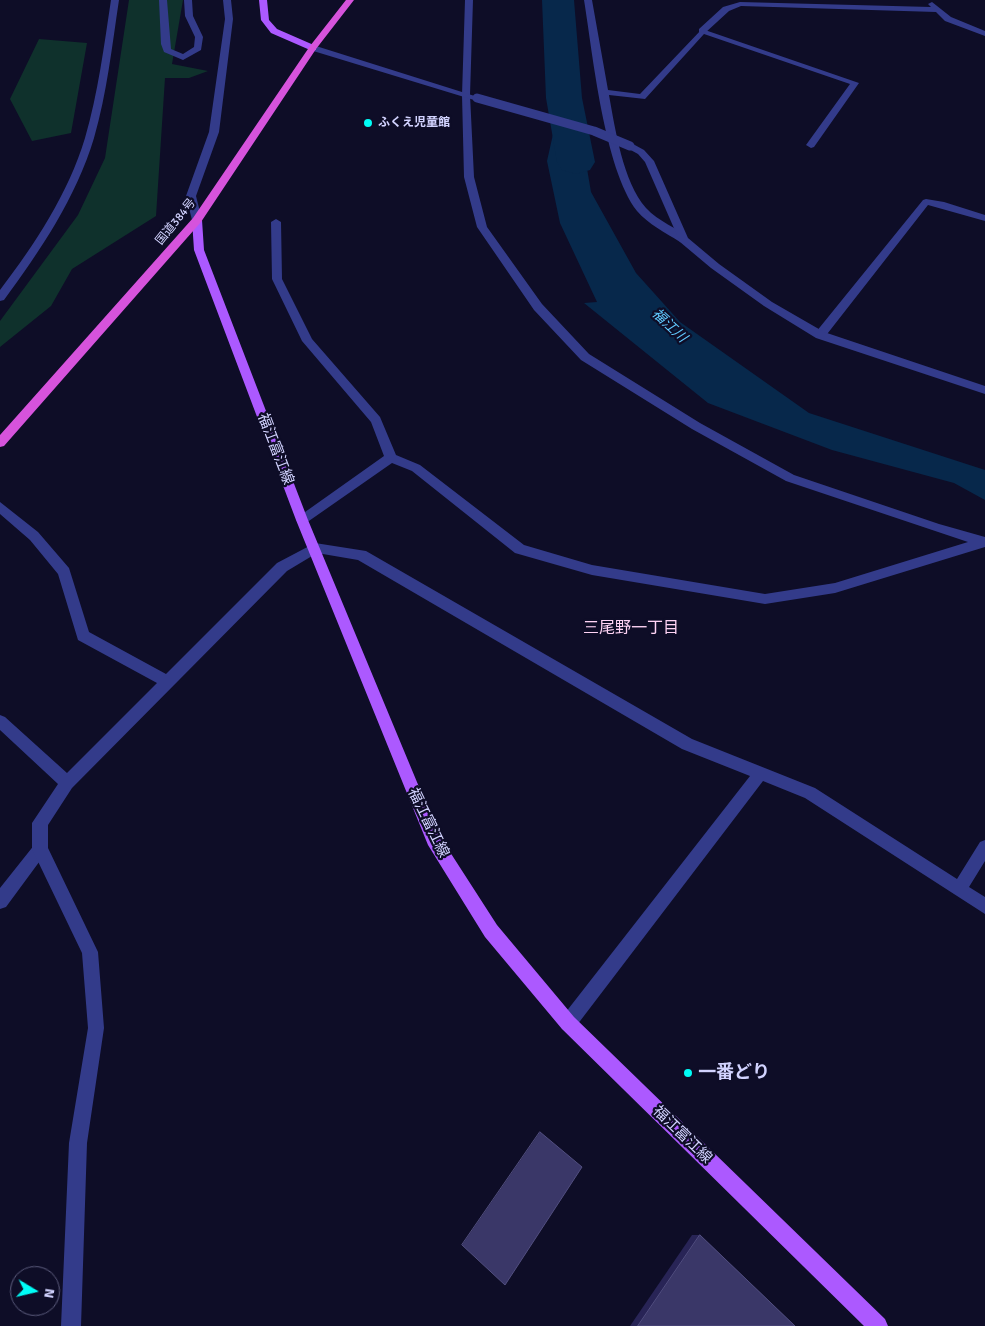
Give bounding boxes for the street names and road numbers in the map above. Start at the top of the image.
street label: 国道384号 [153,196,199,248]
street label: 福江富江線 [253,411,297,487]
street label: 福江富江線 [403,785,453,861]
street label: 福江富江線 [649,1102,715,1168]

